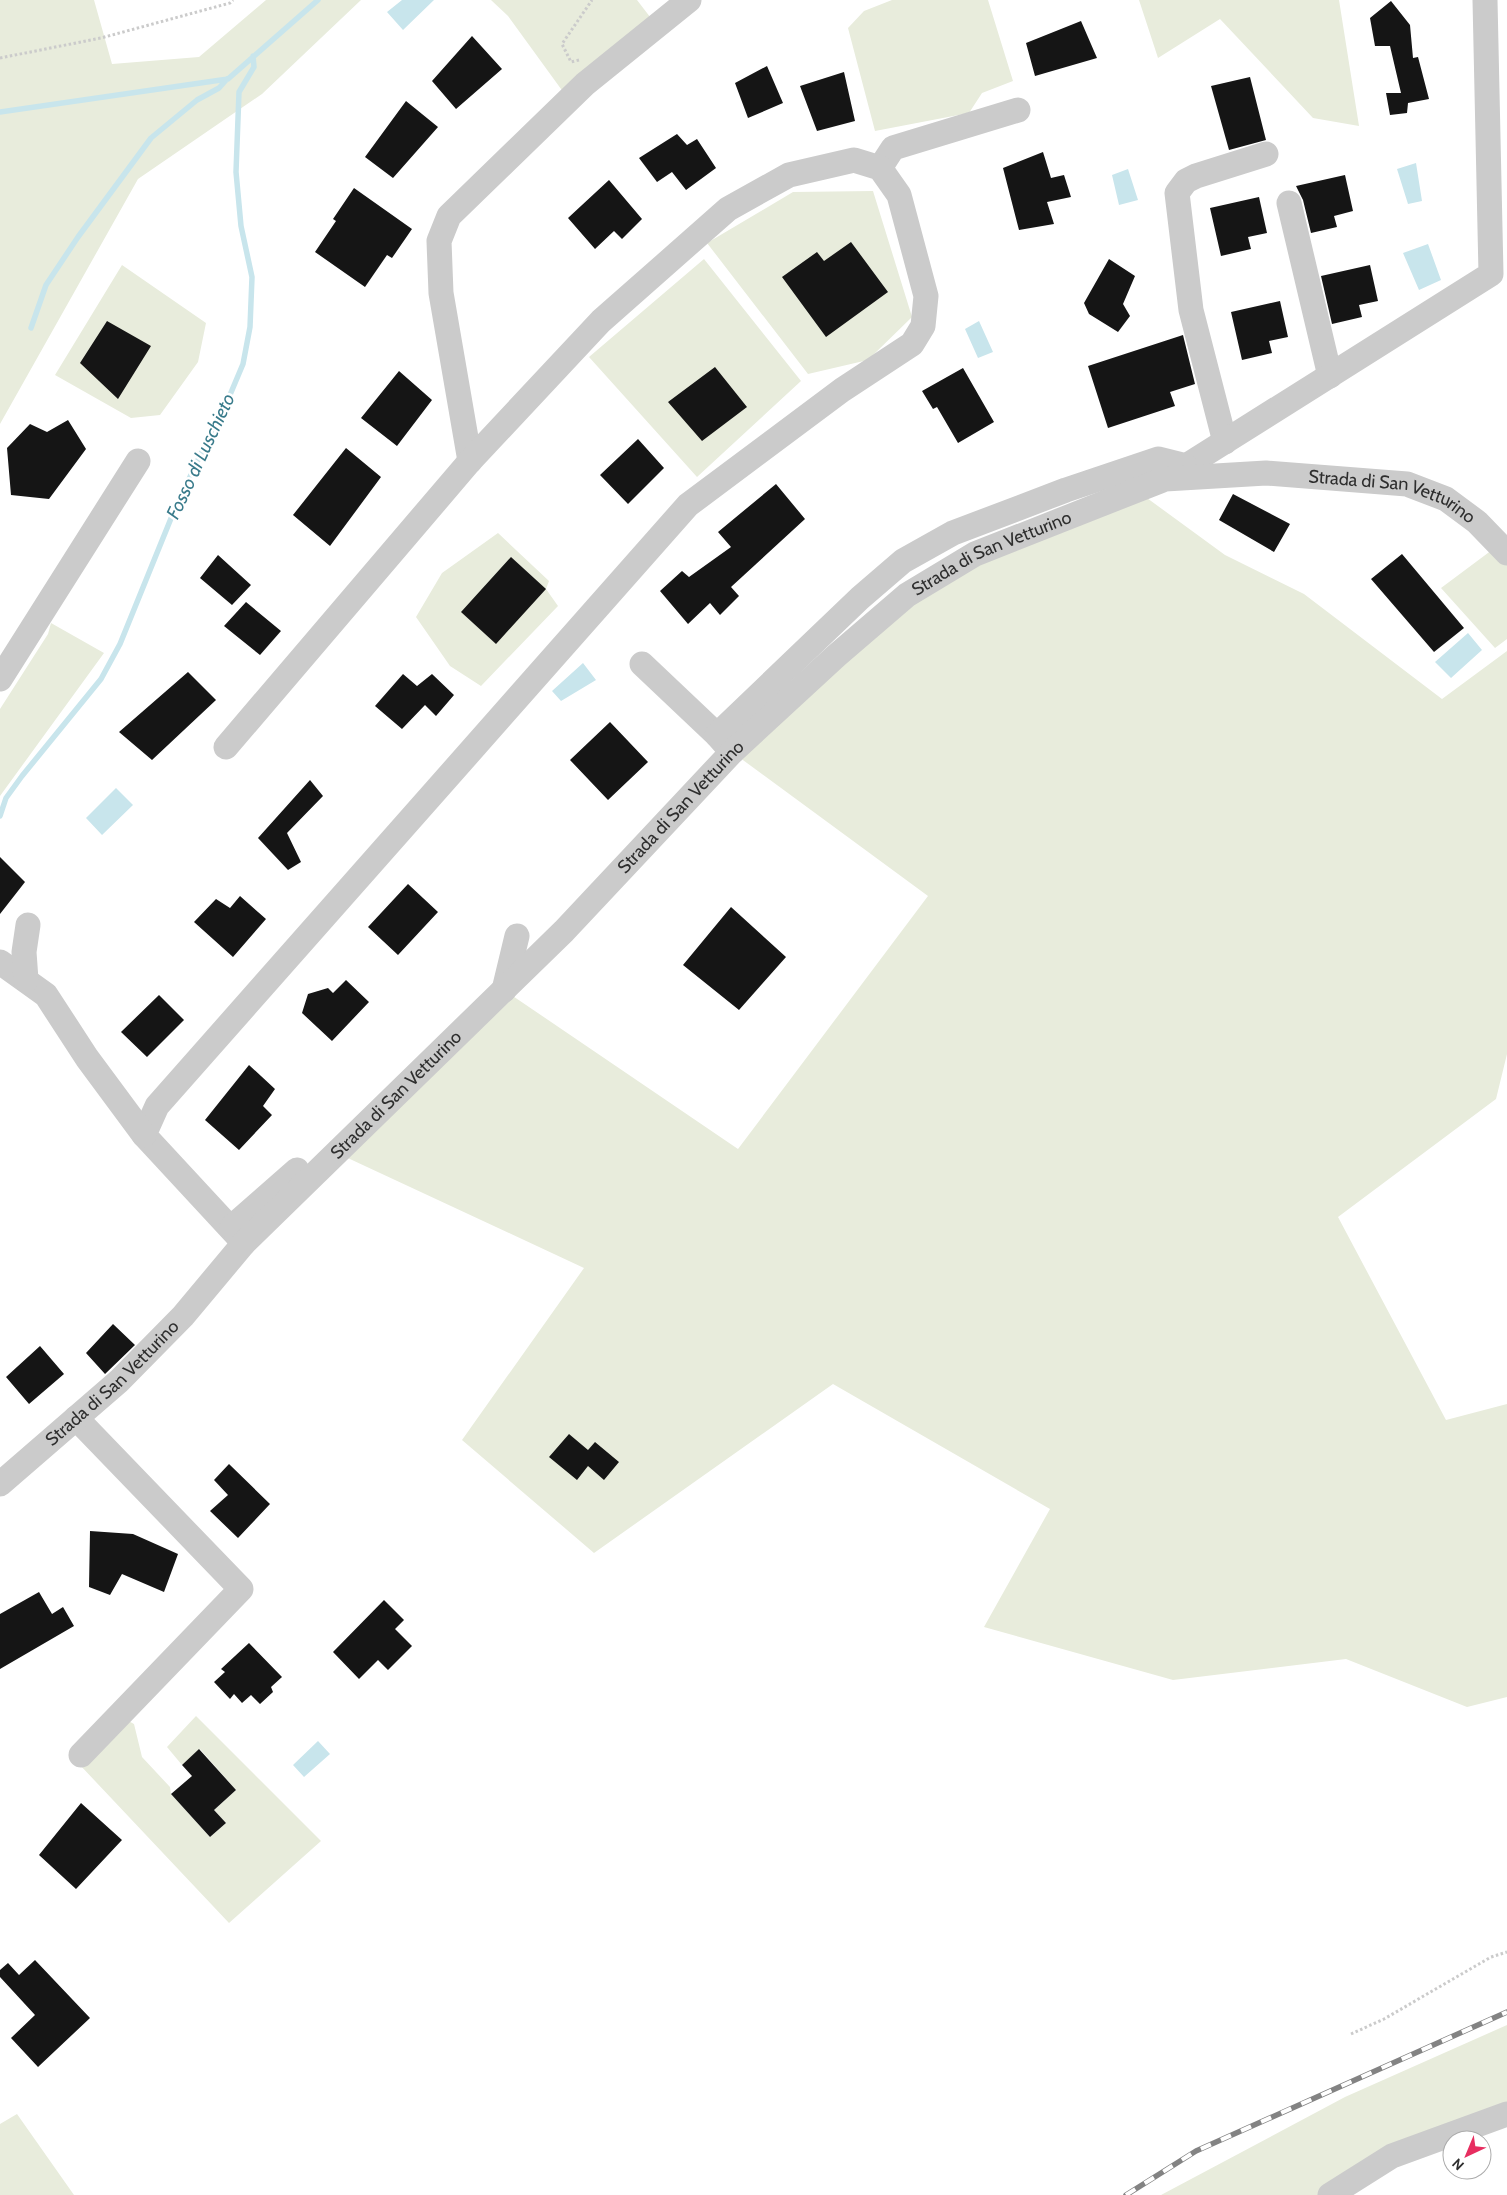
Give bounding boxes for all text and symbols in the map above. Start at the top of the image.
water label: Fosso di Luschieto [161,390,240,523]
street label: Strada di San Vetturino [1308,465,1480,528]
street label: Strada di San Vetturino [908,506,1075,601]
street label: Strada di San Vetturino [613,736,748,878]
street label: Strada di San Vetturino [326,1026,466,1164]
street label: Strada di San Vetturino [41,1316,184,1451]
north arrow [1442,2130,1492,2180]
text: N [1448,2154,1468,2174]

